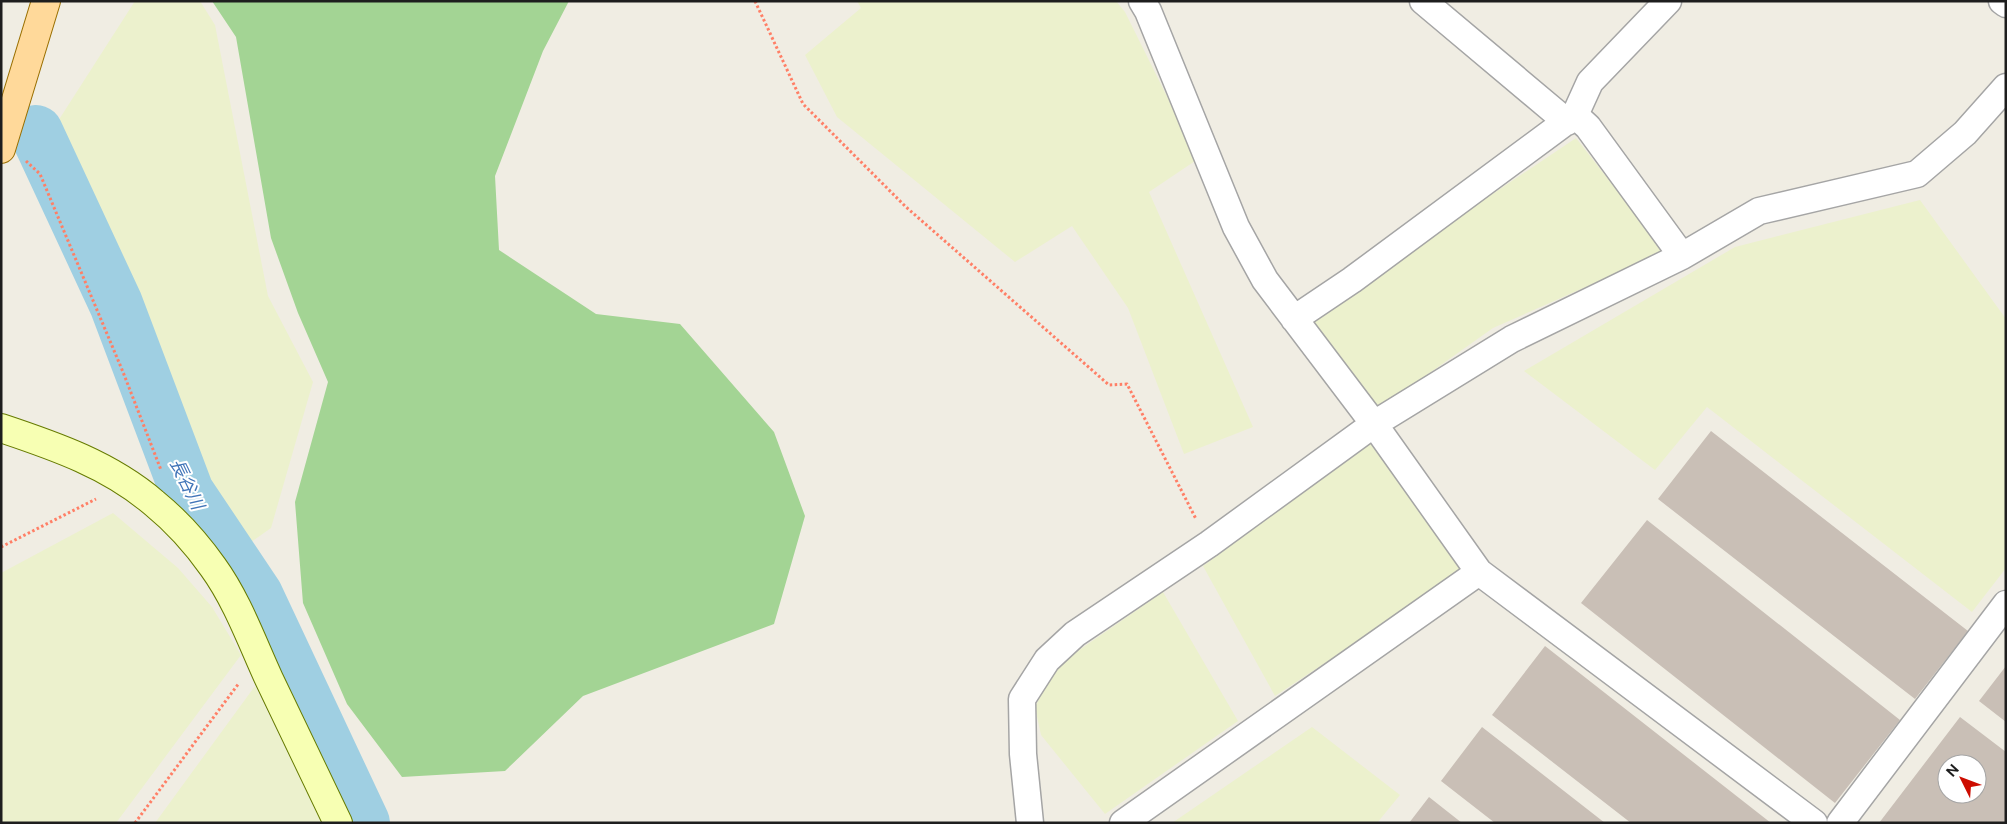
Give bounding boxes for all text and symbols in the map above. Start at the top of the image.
water label: 長谷川 [166,455,210,514]
north arrow [1937,754,1987,804]
text: N [1943,761,1962,780]

